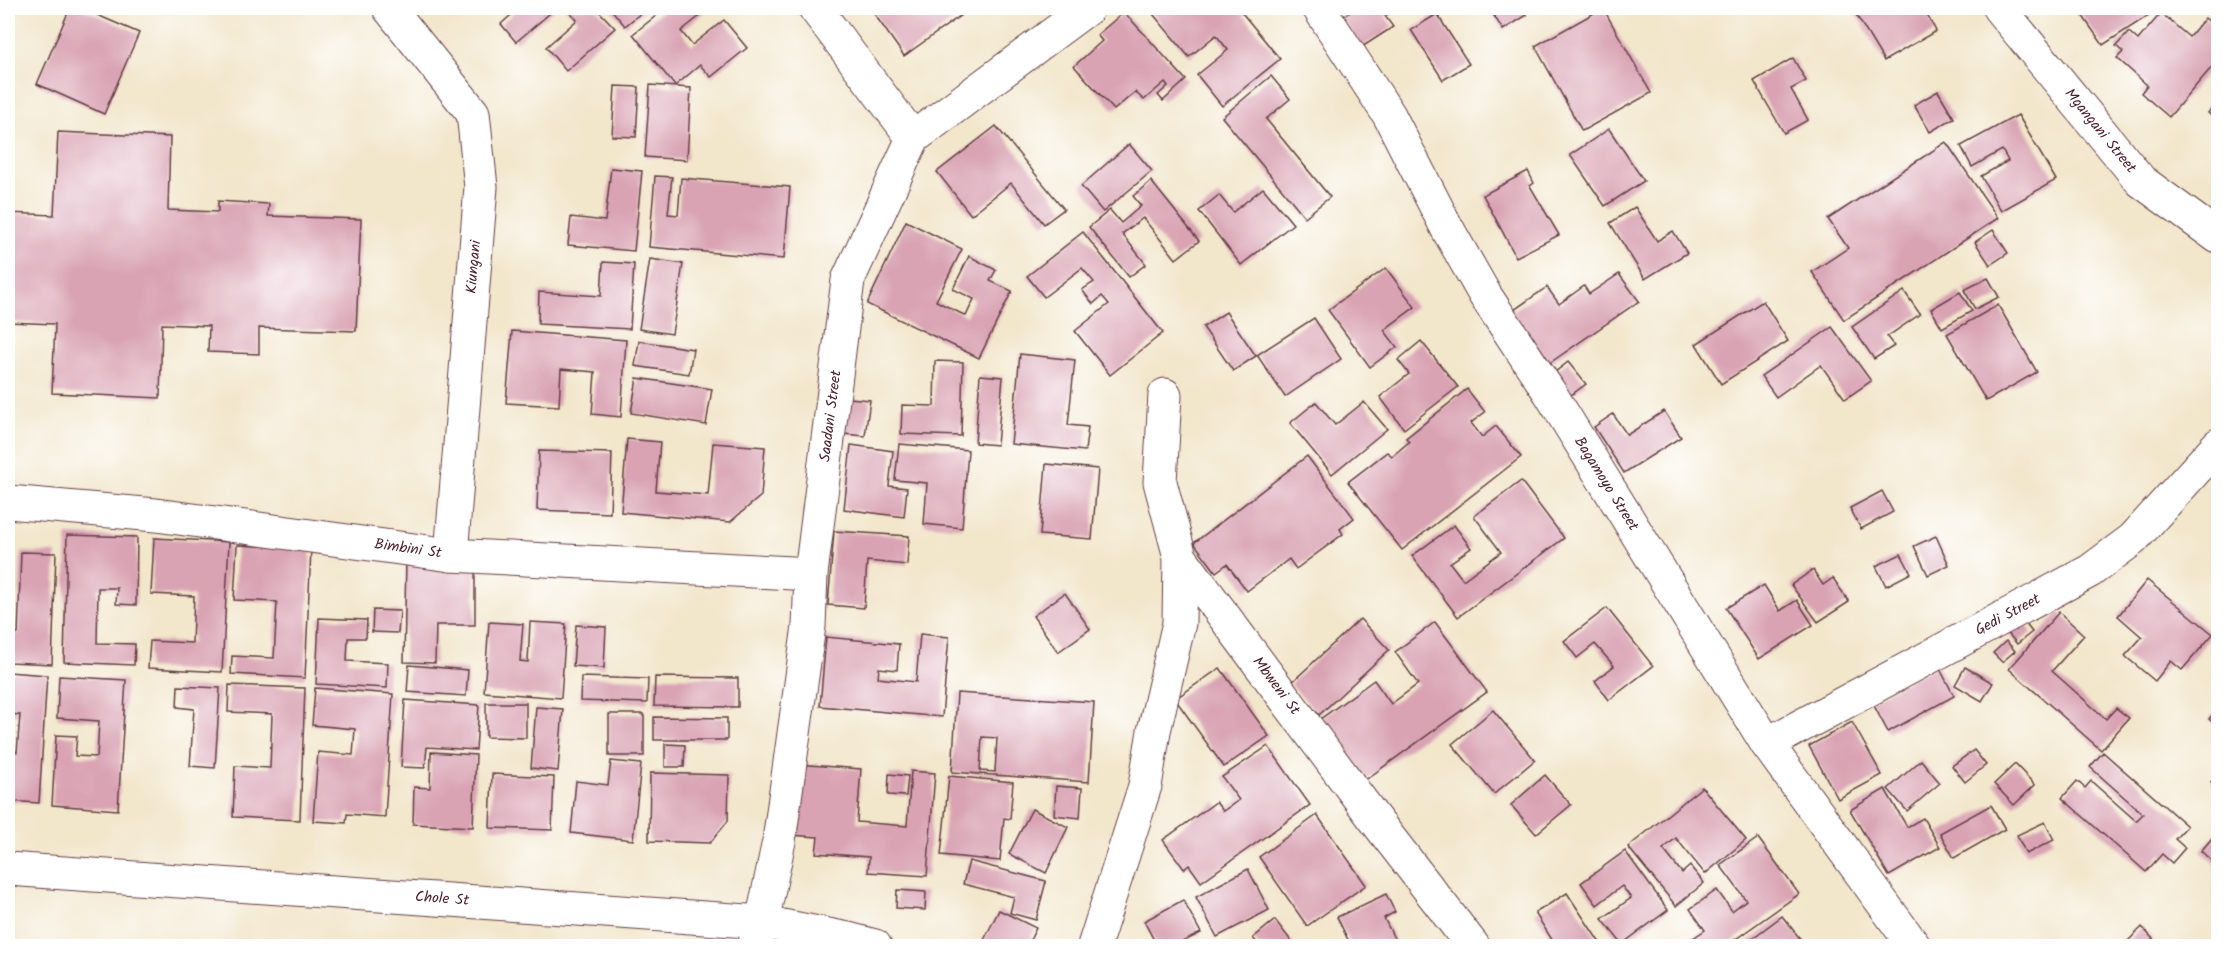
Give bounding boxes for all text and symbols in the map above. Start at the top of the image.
street label: Mgangani Street [2058,83,2142,179]
street label: Kiungani [460,238,488,295]
street label: Saadani Street [813,369,849,463]
street label: Bagamoyo Street [1567,432,1645,536]
street label: Bimbini St [373,532,443,566]
street label: Gedi Street [1971,588,2045,642]
street label: Mbweni St [1246,652,1306,720]
street label: Chole St [414,885,470,913]

